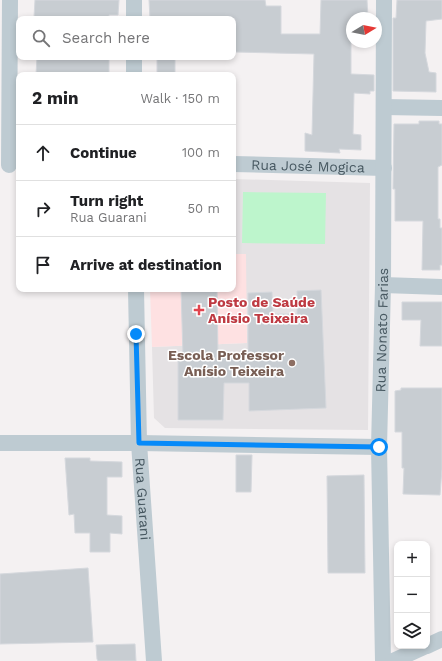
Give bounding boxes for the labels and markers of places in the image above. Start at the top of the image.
place label: Posto de Saúde Anísio Teixeira [208,294,315,326]
marker: Posto de Saúde Anísio Teixeira [193,304,205,316]
place label: Escola Professor Anísio Teixeira [168,347,285,379]
marker: Escola Professor Anísio Teixeira [287,358,297,368]

